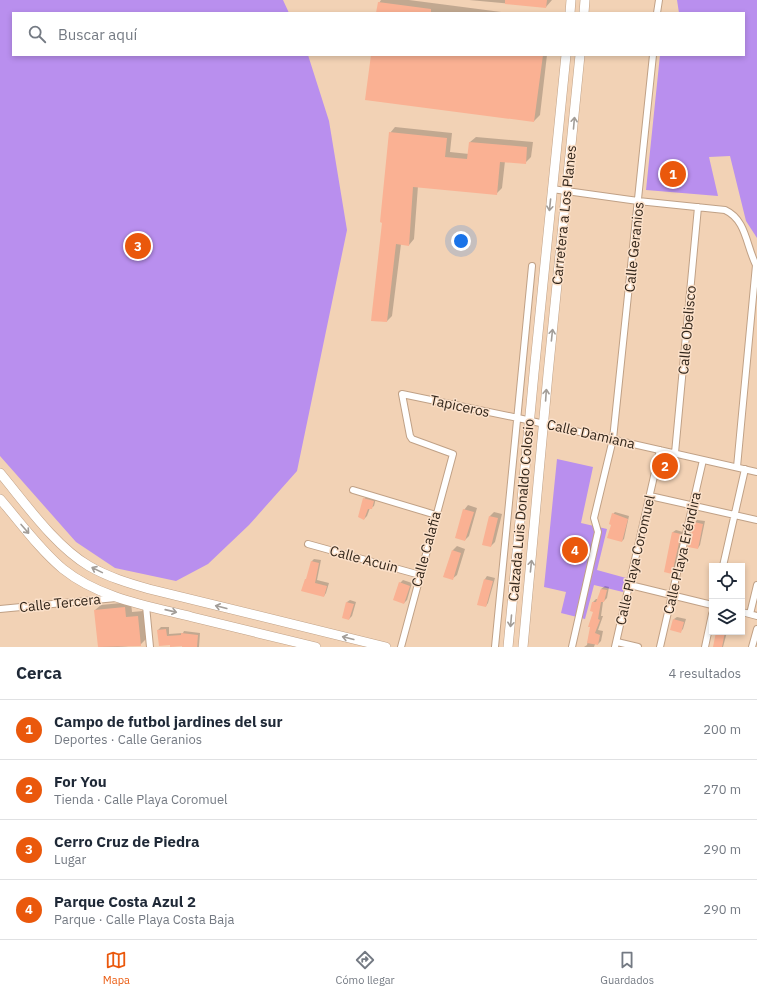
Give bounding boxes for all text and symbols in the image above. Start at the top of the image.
search box [12,12,745,56]
icon: search [26,23,48,45]
text: Buscar aquí [58,25,137,44]
one-way arrow [570,117,577,130]
street label: Carretera a Los Planes [548,144,580,286]
pin: 1 [660,159,686,189]
one-way arrow [547,198,554,211]
street label: Calle Geranios [620,201,648,293]
pin: 3 [125,231,151,261]
your location [451,231,471,251]
street label: Calle Obelisco [674,285,700,375]
one-way arrow [548,329,556,342]
one-way arrow [543,389,550,402]
street label: Tapiceros [429,391,492,421]
street label: Calle Damiana [545,415,637,453]
street label: Calzada Luis Donaldo Colosio [504,418,538,602]
pin: 2 [652,451,678,481]
street label: Calle Playa Eréndira [659,490,705,616]
street label: Calle Playa Coromuel [611,493,659,627]
street label: Calle Calafia [407,509,445,589]
one-way arrow [21,523,30,534]
pin: 4 [562,535,588,565]
street label: Calle Acuin [328,541,400,577]
one-way arrow [527,560,534,573]
map controls [709,563,745,635]
button: locate [709,563,745,599]
one-way arrow [91,566,103,573]
street label: Calle Tercera [18,590,102,616]
button: layers [709,599,745,635]
one-way arrow [215,602,228,610]
one-way arrow [164,608,177,616]
one-way arrow [507,614,514,627]
one-way arrow [342,633,355,641]
text: Cerca [16,662,62,684]
text: 4 resultados [668,665,741,682]
text: Campo de futbol jardines del sur [54,712,283,731]
text: 1 [25,721,33,738]
text: 200 m [703,721,741,738]
text: Deportes · Calle Geranios [54,731,202,748]
text: For You [54,772,107,791]
text: 2 [25,781,33,798]
text: 270 m [703,781,741,798]
text: Tienda · Calle Playa Coromuel [54,791,228,808]
text: Cerro Cruz de Piedra [54,832,199,851]
text: 3 [25,841,33,858]
text: 290 m [703,841,741,858]
text: Lugar [54,851,86,868]
text: Parque Costa Azul 2 [54,892,196,911]
text: 4 [25,901,33,918]
text: 290 m [703,901,741,918]
text: Parque · Calle Playa Costa Baja [54,911,234,928]
tab: Mapa [103,949,130,987]
tab: Cómo llegar [336,949,395,987]
tab: Guardados [600,949,654,987]

